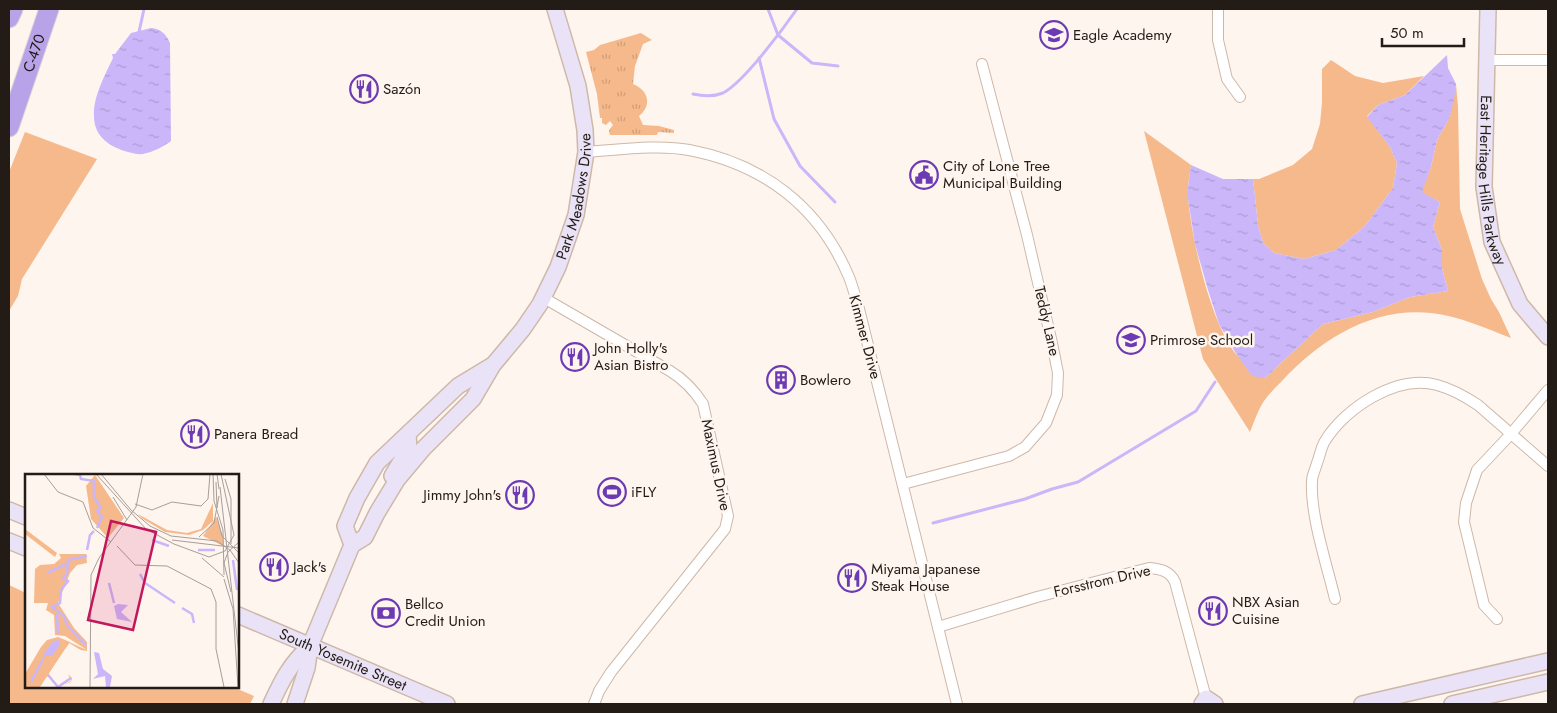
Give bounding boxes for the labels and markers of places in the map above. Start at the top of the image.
school or university icon: Eagle Academy [1039,20,1069,50]
place label: Eagle Academy [1073,24,1172,46]
restaurant icon: Sazón [349,74,379,104]
place label: Sazón [383,78,421,100]
place label: City of Lone Tree Municipal Building [943,155,1062,194]
public building icon: City of Lone Tree Municipal Building [909,160,939,190]
school or university icon: Primrose School [1116,325,1146,355]
place label: Primrose School [1150,329,1253,351]
place label: John Holly's Asian Bistro [592,337,668,376]
restaurant icon: John Holly's Asian Bistro [560,342,590,372]
building icon: Bowlero [766,365,796,395]
place label: Bowlero [800,369,851,391]
restaurant icon: Panera Bread [180,419,210,449]
place label: Panera Bread [214,423,298,445]
sports icon: iFLY [597,477,627,507]
restaurant icon: Jimmy John's [505,480,535,510]
place label: iFLY [631,481,657,503]
place label: Jimmy John's [421,484,501,506]
restaurant icon: Jack's [259,552,289,582]
place label: Jack's [291,556,326,578]
place label: Miyama Japanese Steak House [871,558,981,597]
restaurant icon: Miyama Japanese Steak House [837,563,867,593]
place label: NBX Asian Cuisine [1232,591,1300,630]
place label: Bellco Credit Union [405,593,486,632]
restaurant icon: NBX Asian Cuisine [1198,596,1228,626]
bank icon: Bellco Credit Union [371,598,401,628]

